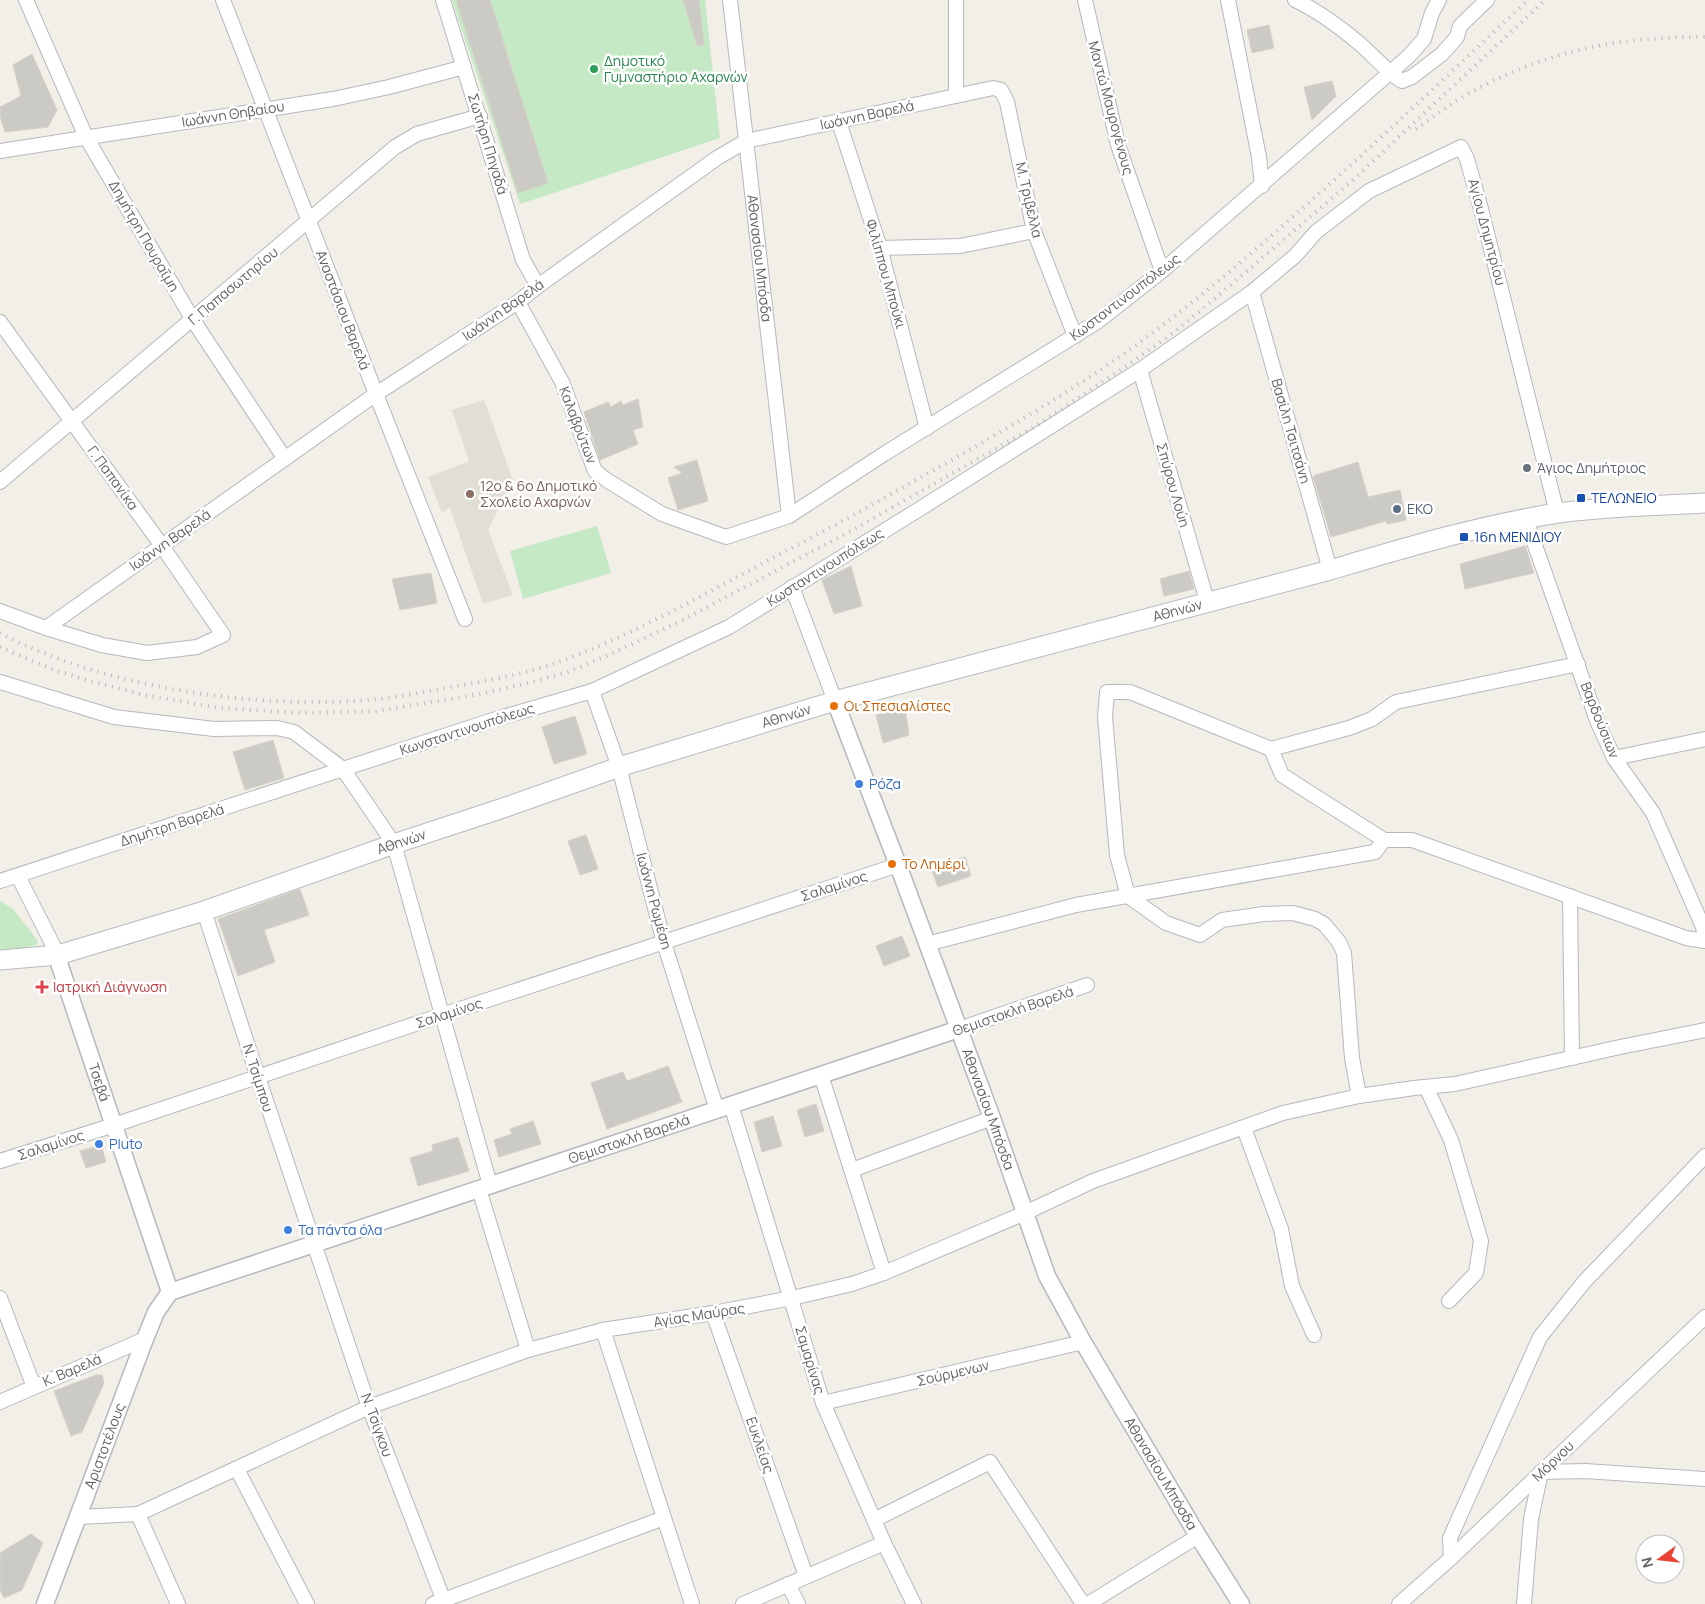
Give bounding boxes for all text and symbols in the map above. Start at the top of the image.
street label: Μαντώ Μαυρογένους [1084,39,1139,177]
place label: Δημοτικό Γυμναστήριο Αχαρνών [604,51,748,86]
marker: Δημοτικό Γυμναστήριο Αχαρνών [588,63,600,75]
street label: Σωτήρη Πηγαδά [464,91,513,197]
street label: Ιωάννη Βαρελά [818,95,916,134]
street label: Ιωάννη Θηβαίου [180,96,286,131]
street label: Μ. Τριβελλα [1012,160,1047,240]
street label: Δημήτρη Πουραΐμη [105,176,184,295]
street label: Αγίου Δημητρίου [1464,176,1511,287]
street label: Αθανασίου Μπόσδα [743,193,777,323]
street label: Φιλίππου Μπούκι [862,217,911,331]
street label: Γ. Παπασωτηρίου [184,242,282,329]
street label: Αναστάσιου Βαρελά [312,247,375,373]
street label: Κωσταντινουπόλεως [1065,249,1184,344]
street label: Ιωάννη Βαρελά [458,274,547,345]
street label: Βασίλη Τσιτσάνη [1267,376,1316,486]
street label: Καλαβρύτων [555,384,602,466]
street label: Σπύρου Λούη [1152,440,1195,529]
street label: Γ. Παπανίκα [84,442,143,514]
place label: Άγιος Δημήτριος [1537,458,1646,477]
marker: Άγιος Δημήτριος [1521,462,1533,474]
place label: 12ο & 6ο Δημοτικό Σχολείο Αχαρνών [480,476,597,511]
marker: 12ο & 6ο Δημοτικό Σχολείο Αχαρνών [464,488,476,500]
place label: ΤΕΛΩΝΕΙΟ [1591,488,1657,507]
marker: ΤΕΛΩΝΕΙΟ [1575,492,1587,504]
place label: EKO [1407,499,1433,518]
marker: EKO [1391,503,1403,515]
street label: Ιωάννη Βαρελά [125,504,214,575]
street label: Κωσταντινουπόλεως [763,523,887,610]
place label: 16η ΜΕΝΙΔΙΟΥ [1474,527,1562,546]
marker: 16η ΜΕΝΙΔΙΟΥ [1458,531,1470,543]
street label: Αθηνών [1150,594,1204,626]
street label: Βαρδούσιων [1577,679,1624,761]
place label: Οι Σπεσιαλίστες [844,696,951,715]
street label: Κωνσταντινουπόλεως [397,698,537,759]
street label: Αθηνών [759,699,813,732]
marker: Οι Σπεσιαλίστες [828,700,840,712]
place label: Ρόζα [869,774,901,793]
marker: Ρόζα [853,778,865,790]
street label: Δημήτρη Βαρελά [117,799,226,850]
street label: Αθηνών [374,824,428,858]
street label: Ιωάννη Ρωμέση [632,850,677,951]
place label: Το Λημέρι [902,854,966,873]
marker: Το Λημέρι [886,858,898,870]
street label: Σαλαμίνος [798,866,870,905]
place label: Ιατρική Διάγνωση [53,977,167,996]
marker: Ιατρική Διάγνωση [35,980,49,994]
street label: Θεμιστοκλή Βαρελά [950,981,1076,1040]
street label: Σαλαμίνος [413,993,485,1032]
street label: N. Τσίμπου [239,1041,278,1114]
street label: Αθανασίου Μπόσδα [958,1045,1019,1172]
street label: Τσεβά [84,1061,115,1104]
street label: Θεμιστοκλή Βαρελά [566,1109,692,1168]
street label: Σαλαμίνος [15,1125,87,1164]
place label: Pluto [109,1134,143,1153]
marker: Pluto [93,1138,105,1150]
place label: Τα πάντα όλα [298,1220,383,1239]
marker: Τα πάντα όλα [282,1224,294,1236]
street label: Αγίας Μαύρας [652,1298,746,1331]
street label: Σαμαρίνας [791,1323,830,1397]
street label: Κ. Βαρελά [39,1349,104,1390]
street label: Σούρμενων [915,1355,991,1390]
street label: Ν. Τσίγκου [357,1390,398,1459]
street label: Αριστοτέλους [79,1400,129,1491]
street label: Αθανασίου Μπόσδα [1121,1413,1202,1533]
street label: Ευκλείας [742,1414,779,1476]
street label: Μόρνου [1528,1436,1578,1485]
north arrow [1635,1534,1685,1584]
text: N [1636,1555,1657,1570]

